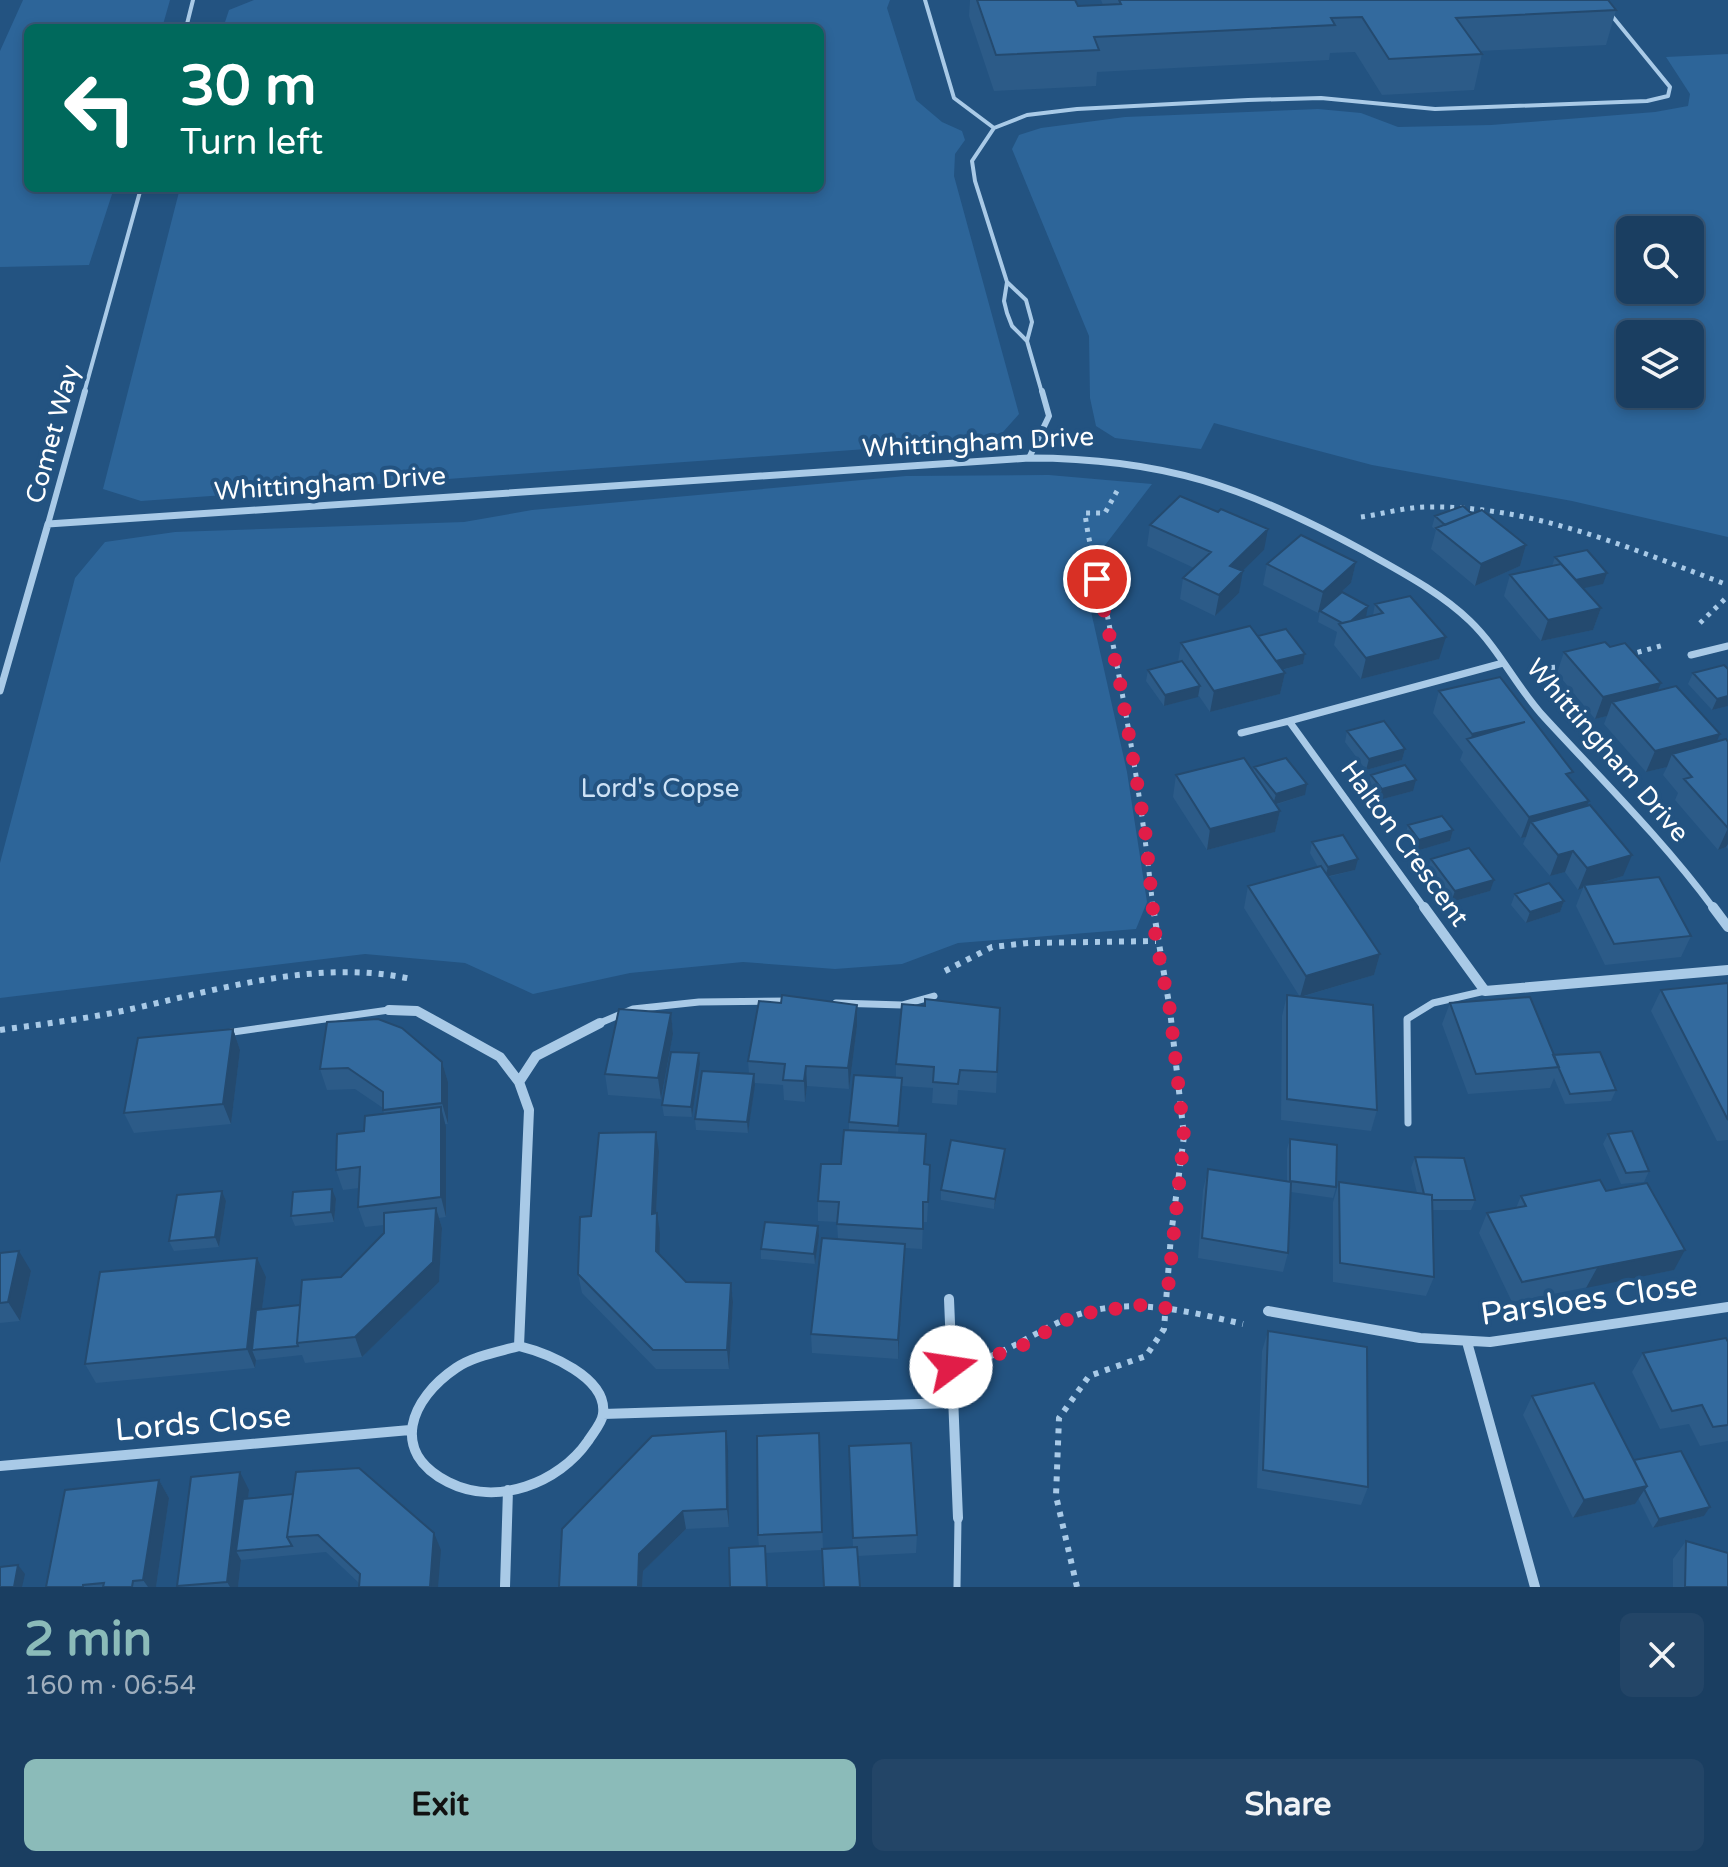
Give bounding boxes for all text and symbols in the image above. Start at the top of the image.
text: 30 m [180,53,316,120]
icon: left [48,56,152,160]
text: Turn left [180,121,323,164]
map controls [1616,216,1704,408]
button: search [1616,216,1704,304]
button: layers [1616,320,1704,408]
street label: Comet Way [19,361,86,507]
street label: Whittingham Drive [861,421,1095,464]
street label: Whittingham Drive [213,460,447,507]
pin [1063,545,1131,613]
icon: arrive [1075,557,1119,601]
street label: Whittingham Drive [1520,653,1696,848]
street label: Halton Crescent [1334,754,1475,932]
park label: Lord's Copse [581,773,739,804]
street label: Parsloes Close [1478,1266,1700,1334]
position arrow [909,1325,993,1409]
street label: Lords Close [113,1396,293,1450]
text: 2 min [24,1611,152,1669]
button: close [1620,1613,1704,1697]
text: 160 m · 06:54 [24,1670,196,1701]
button: Exit [24,1759,856,1851]
button: Share [872,1759,1704,1851]

